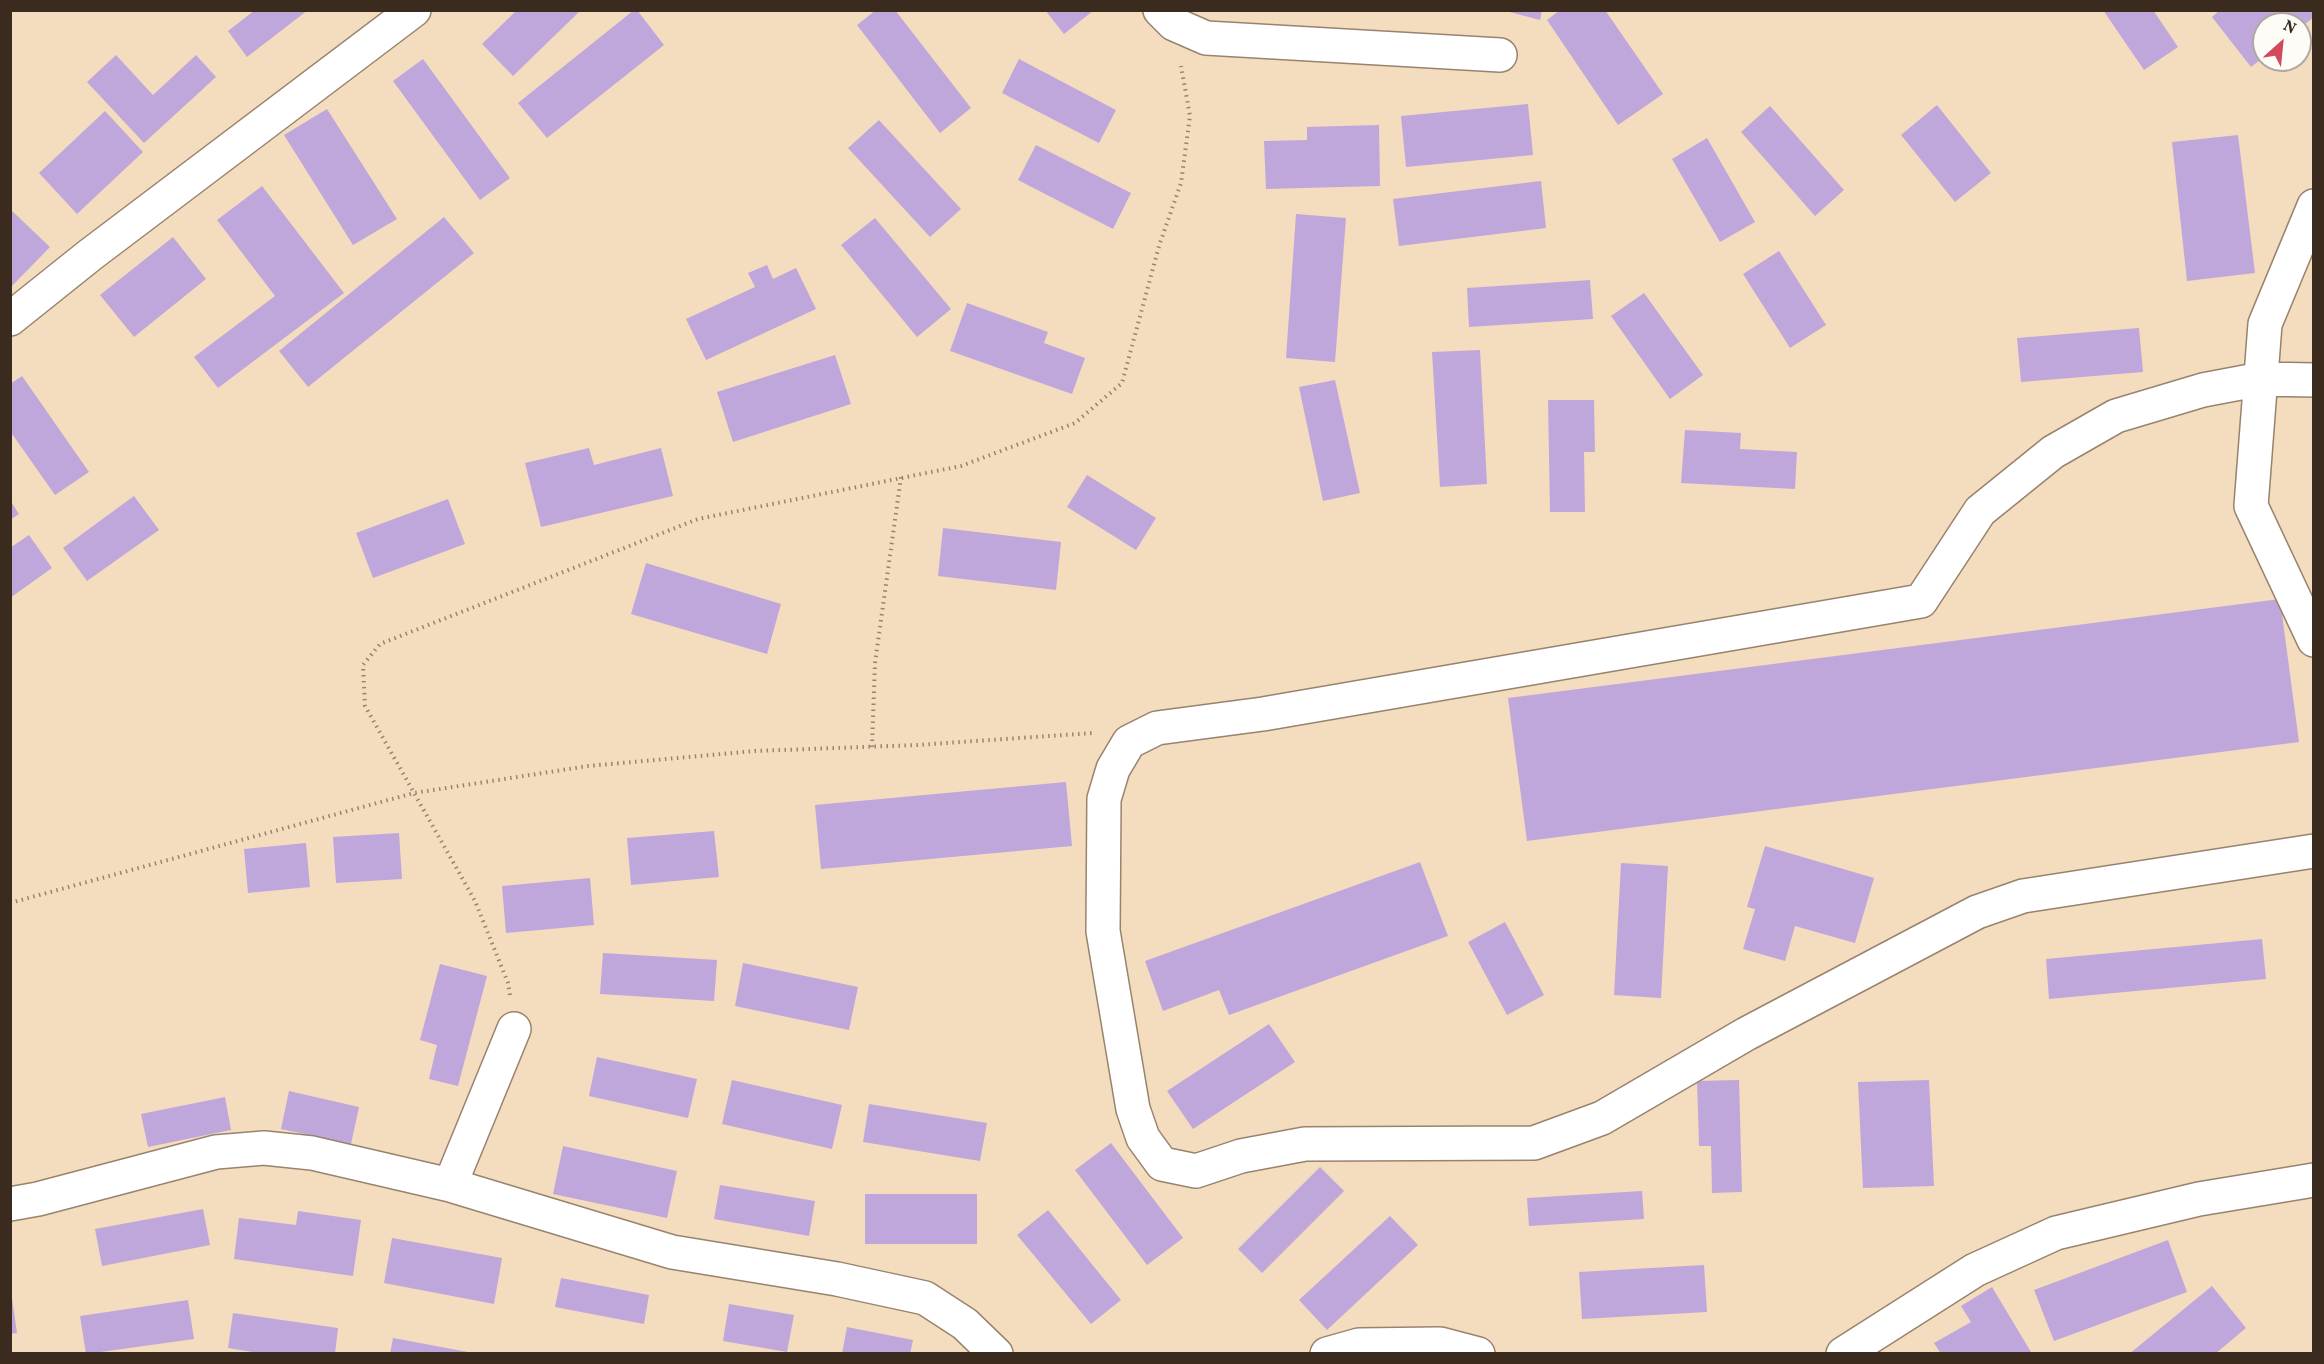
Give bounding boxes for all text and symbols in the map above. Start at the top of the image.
north arrow [2252,12,2312,72]
text: N [2279,15,2299,40]

